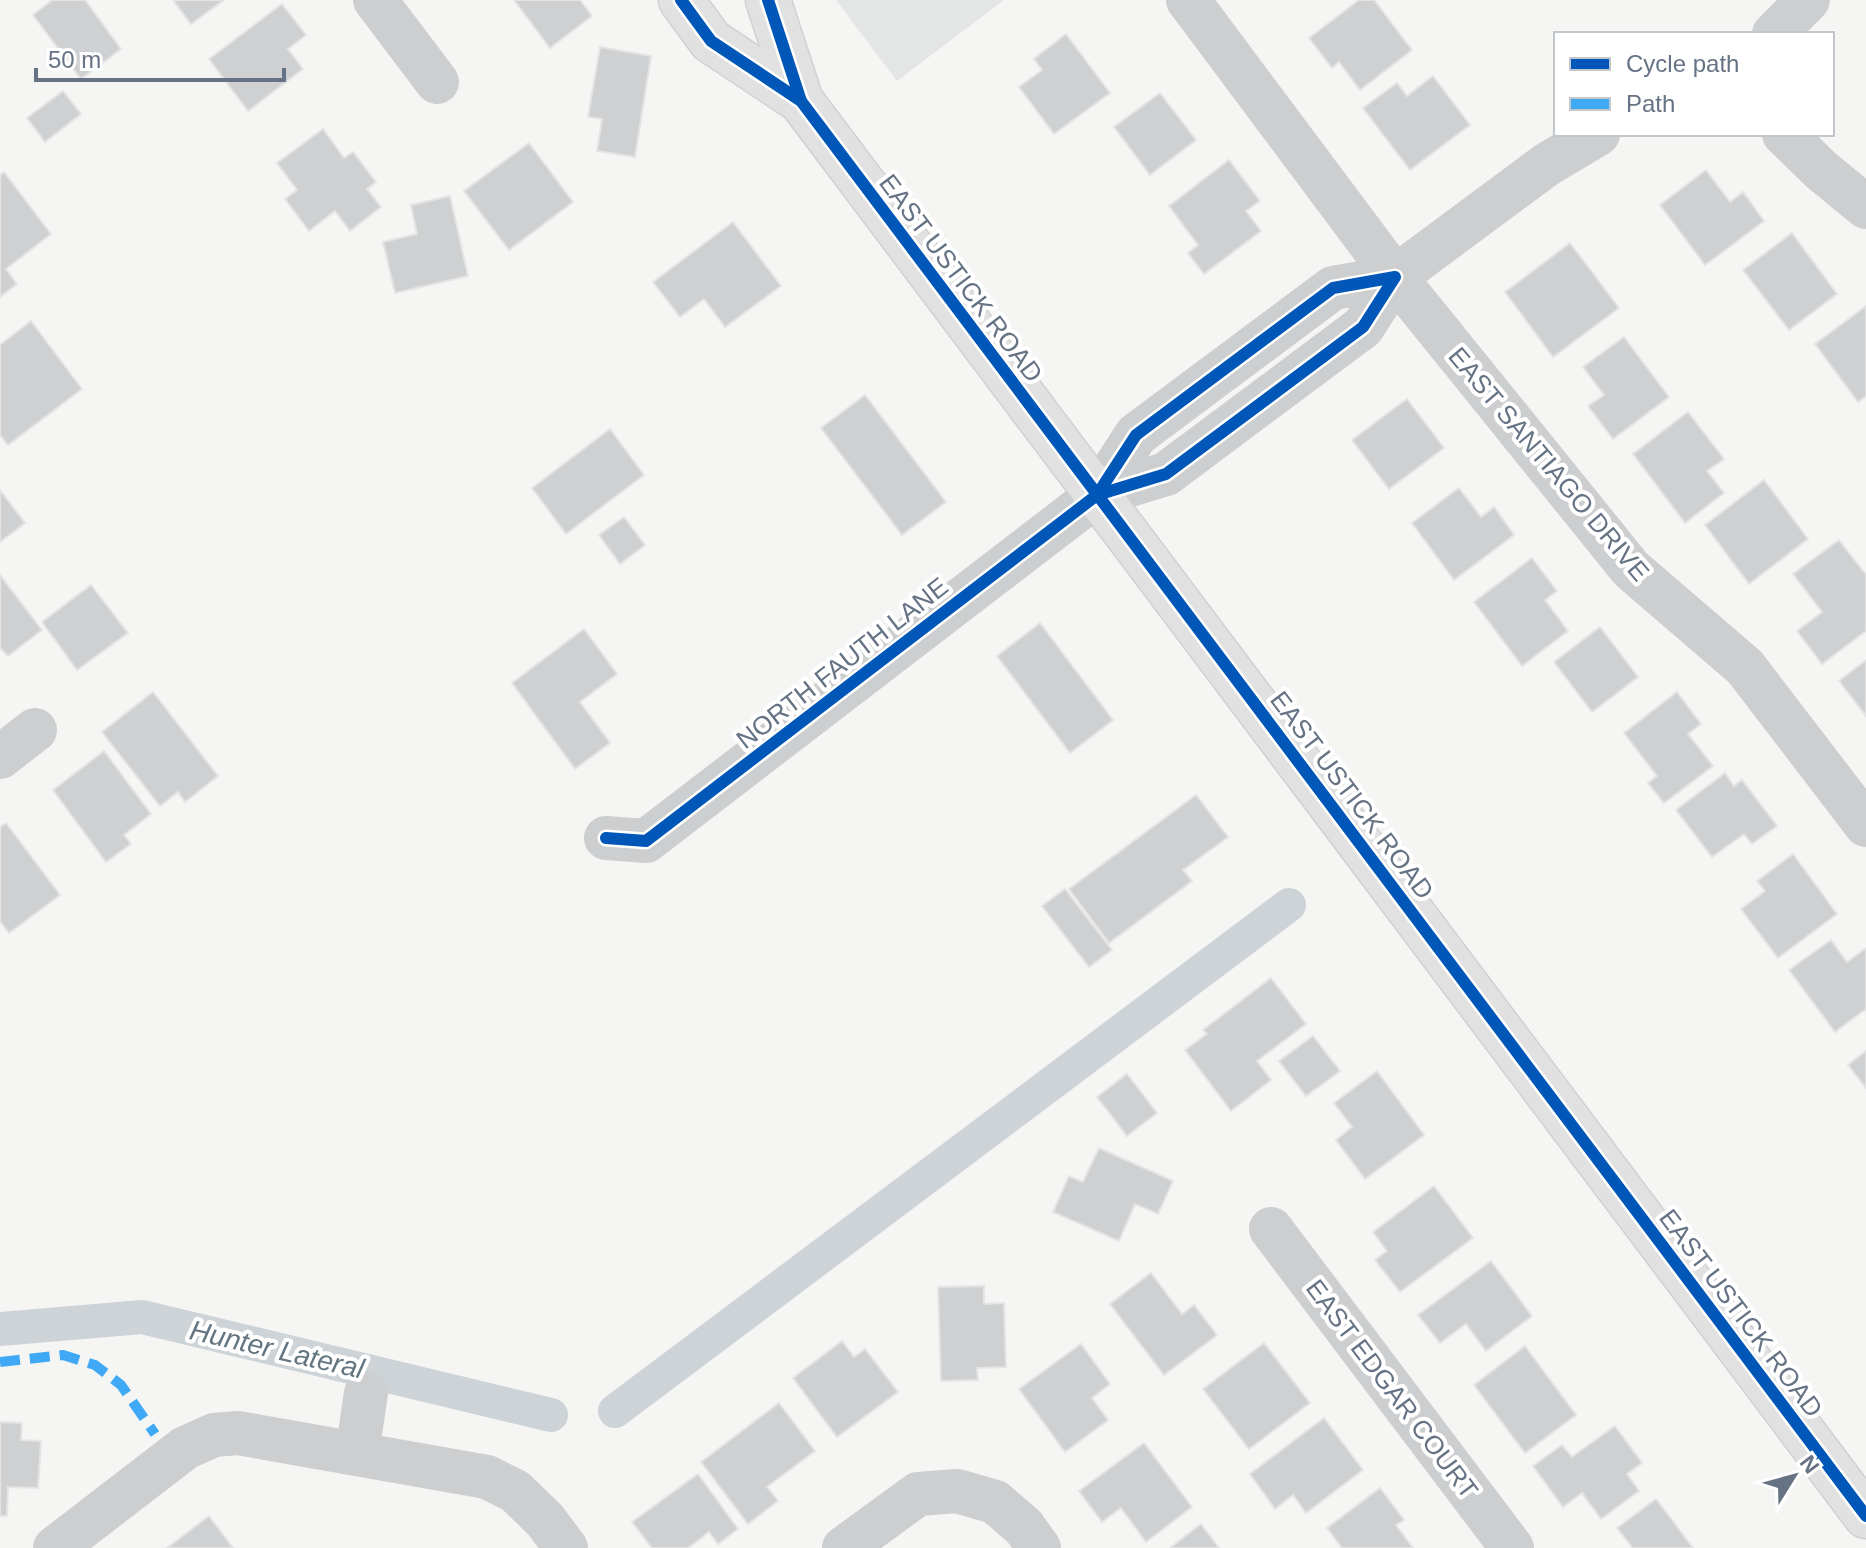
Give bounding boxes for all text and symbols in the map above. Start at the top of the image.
scale bar [36,32,284,82]
legend [1554,32,1834,136]
text: 50 m [48,46,101,73]
text: Cycle path [1626,50,1739,77]
text: Path [1626,90,1675,117]
street label: EAST USTICK ROAD [873,168,1049,388]
street label: EAST SANTIAGO DRIVE [1442,341,1656,587]
street label: NORTH FAUTH LANE [730,571,954,755]
street label: EAST USTICK ROAD [1264,685,1440,905]
street label: EAST USTICK ROAD [1653,1203,1829,1423]
street label: EAST EDGAR COURT [1300,1274,1484,1504]
water label: Hunter Lateral [187,1314,368,1385]
north arrow [1754,1436,1834,1516]
text: N [1795,1450,1824,1478]

